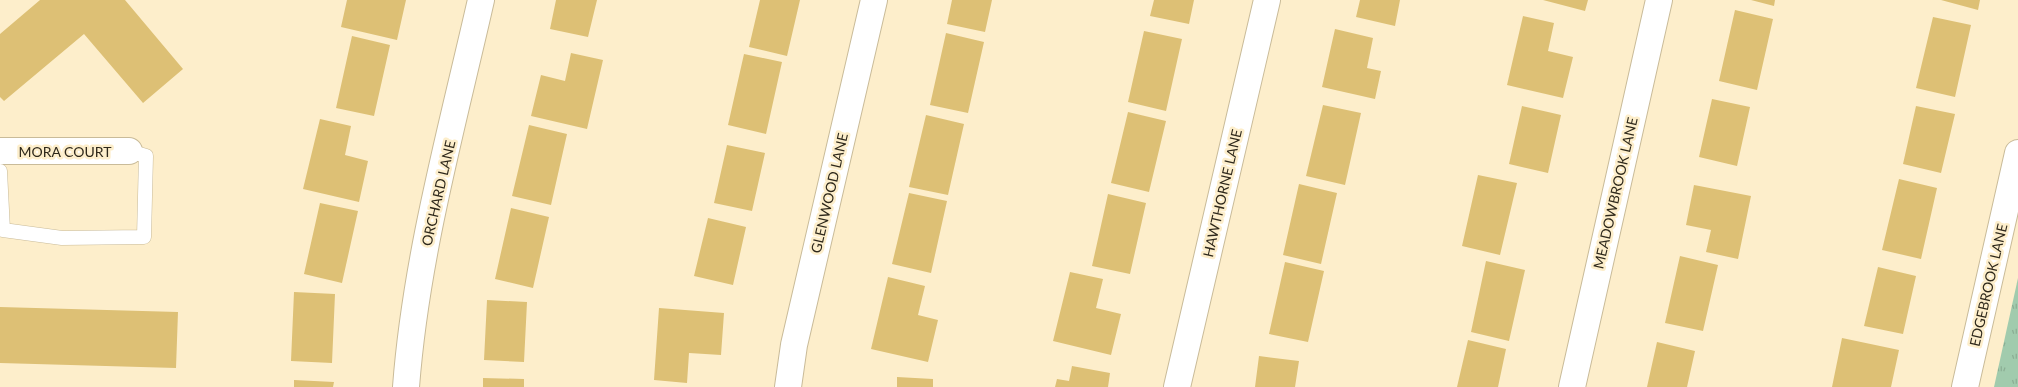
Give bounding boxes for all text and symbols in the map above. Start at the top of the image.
street label: MEADOWBROOK LANE [1589,115,1641,271]
street label: HAWTHORNE LANE [1199,127,1245,259]
street label: GLENWOOD LANE [807,131,851,255]
street label: ORCHARD LANE [418,139,458,247]
street label: MORA COURT [19,143,112,160]
street label: EDGEBROOK LANE [1966,222,2010,348]

